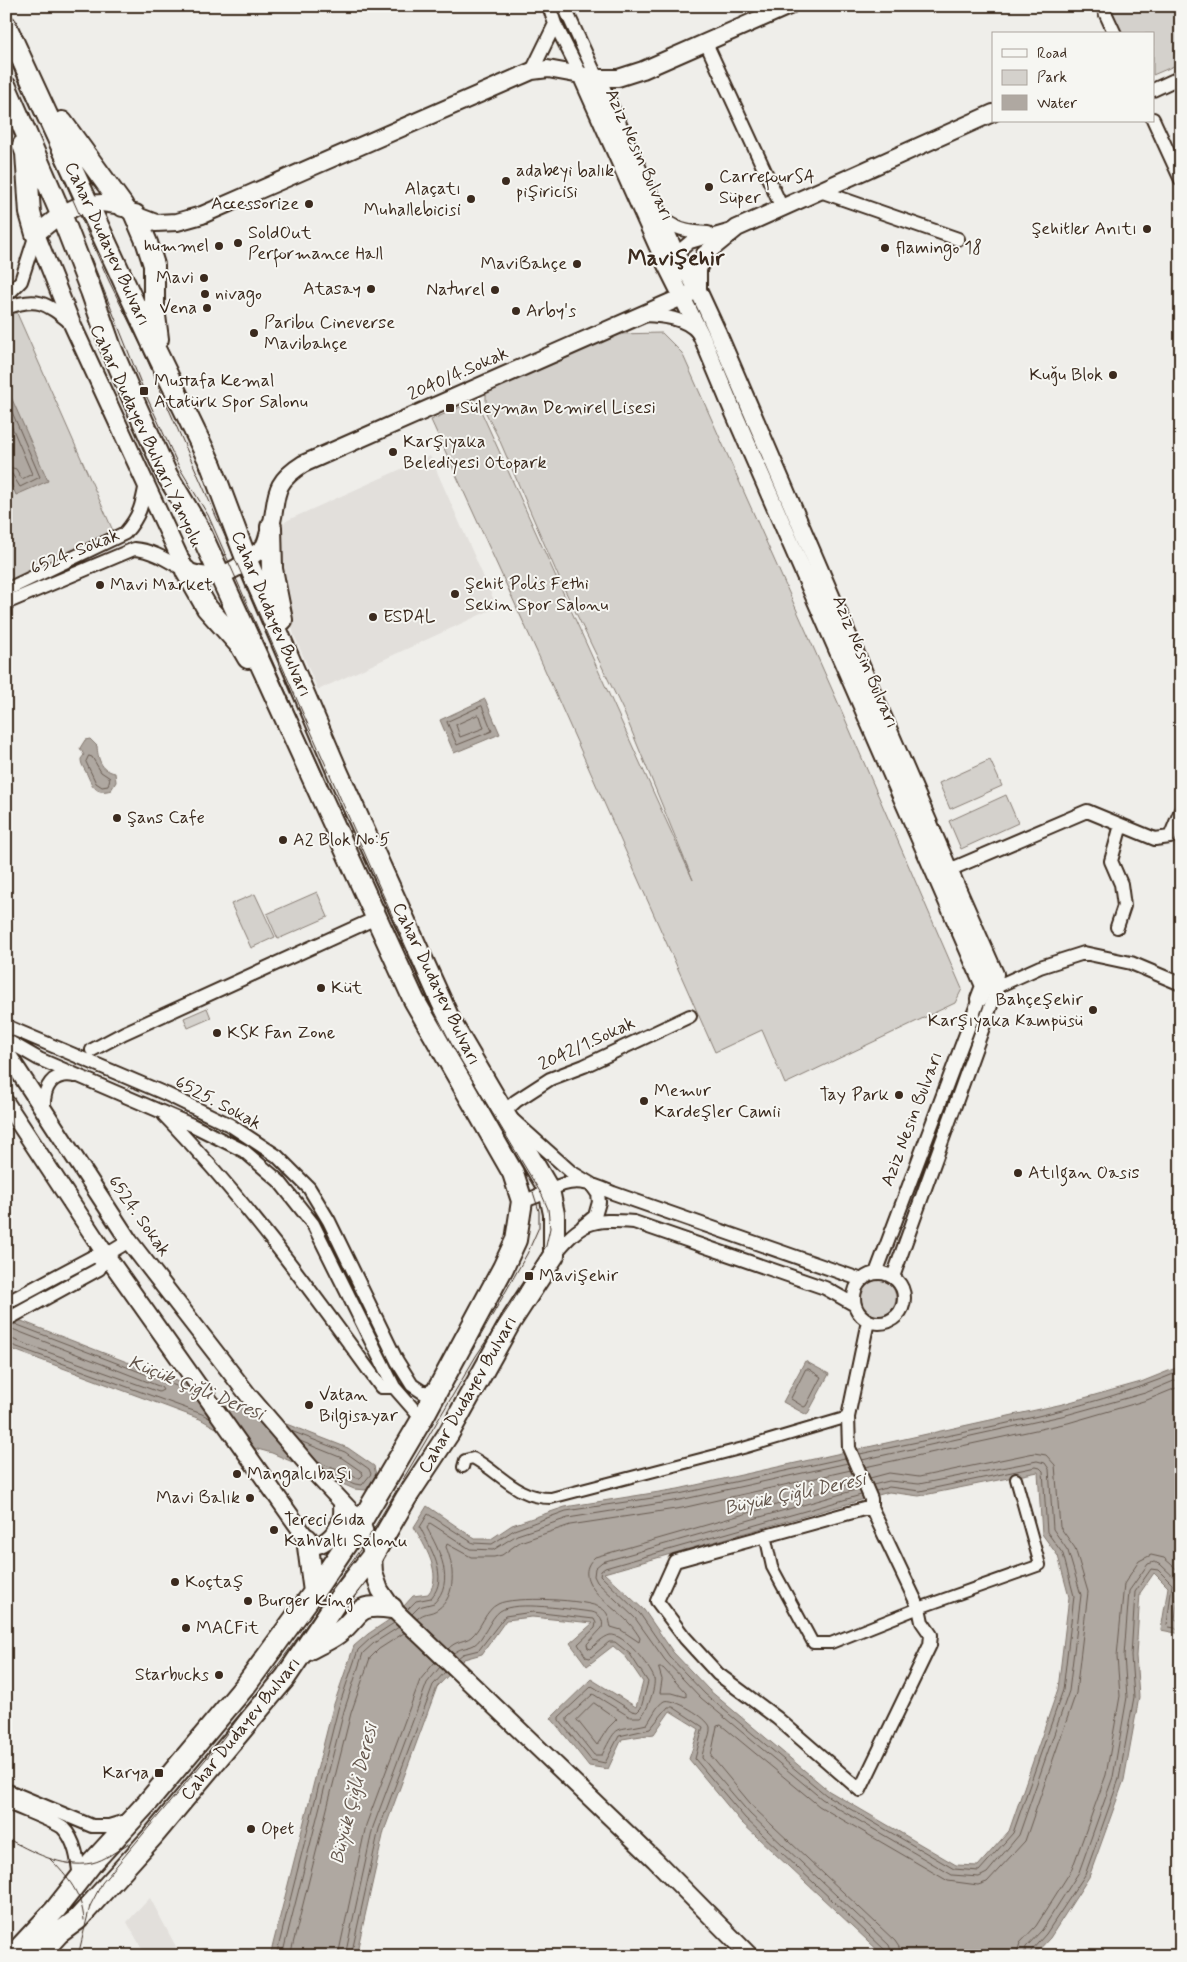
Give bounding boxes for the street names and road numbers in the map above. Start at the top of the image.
street label: Aziz Nesin Bulvarı [599,85,679,225]
street label: Cahar Dudayev Bulvarı [58,158,156,330]
street label: Cahar Dudayev Bulvarı Yanyolu [84,321,208,552]
street label: 2040/4.Sokak [404,341,512,407]
street label: 6524. Sokak [27,523,123,581]
street label: Cahar Dudayev Bulvarı [225,527,317,701]
street label: Aziz Nesin Bulvarı [826,592,904,732]
street label: Cahar Dudayev Bulvarı [386,899,486,1069]
street label: 2042/1.Sokak [535,1011,639,1077]
street label: Aziz Nesin Bulvarı [875,1048,949,1190]
street label: 6525. Sokak [171,1070,265,1136]
street label: 6524. Sokak [102,1171,176,1262]
street label: Cahar Dudayev Bulvarı [413,1312,523,1478]
street label: Cahar Dudayev Bulvarı [176,1652,306,1806]

